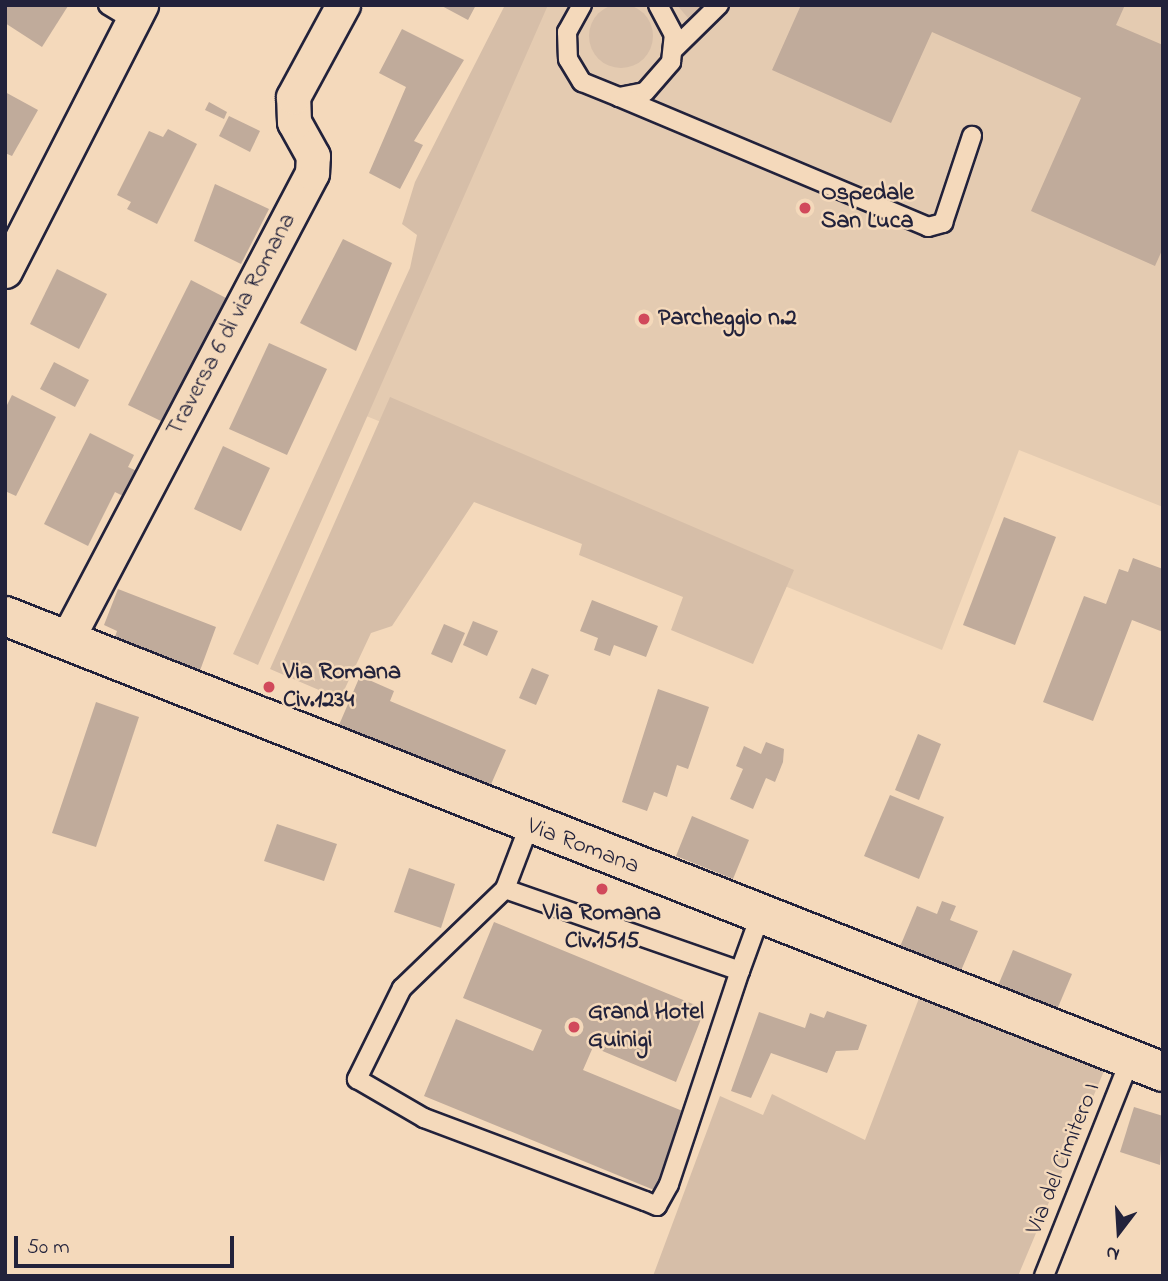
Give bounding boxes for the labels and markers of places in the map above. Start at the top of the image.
place label: Ospedale San Luca [821,180,914,236]
marker: Ospedale San Luca [795,198,815,218]
place label: Parcheggio n.2 [658,305,797,333]
marker: Parcheggio n.2 [636,311,652,327]
place label: Via Romana Civ.1234 [283,659,401,715]
marker: Via Romana Civ.1234 [261,679,277,695]
marker: Via Romana Civ.1515 [594,881,610,897]
place label: Via Romana Civ.1515 [543,900,661,956]
place label: Grand Hotel Guinigi [588,999,704,1055]
marker: Grand Hotel Guinigi [566,1019,582,1035]

